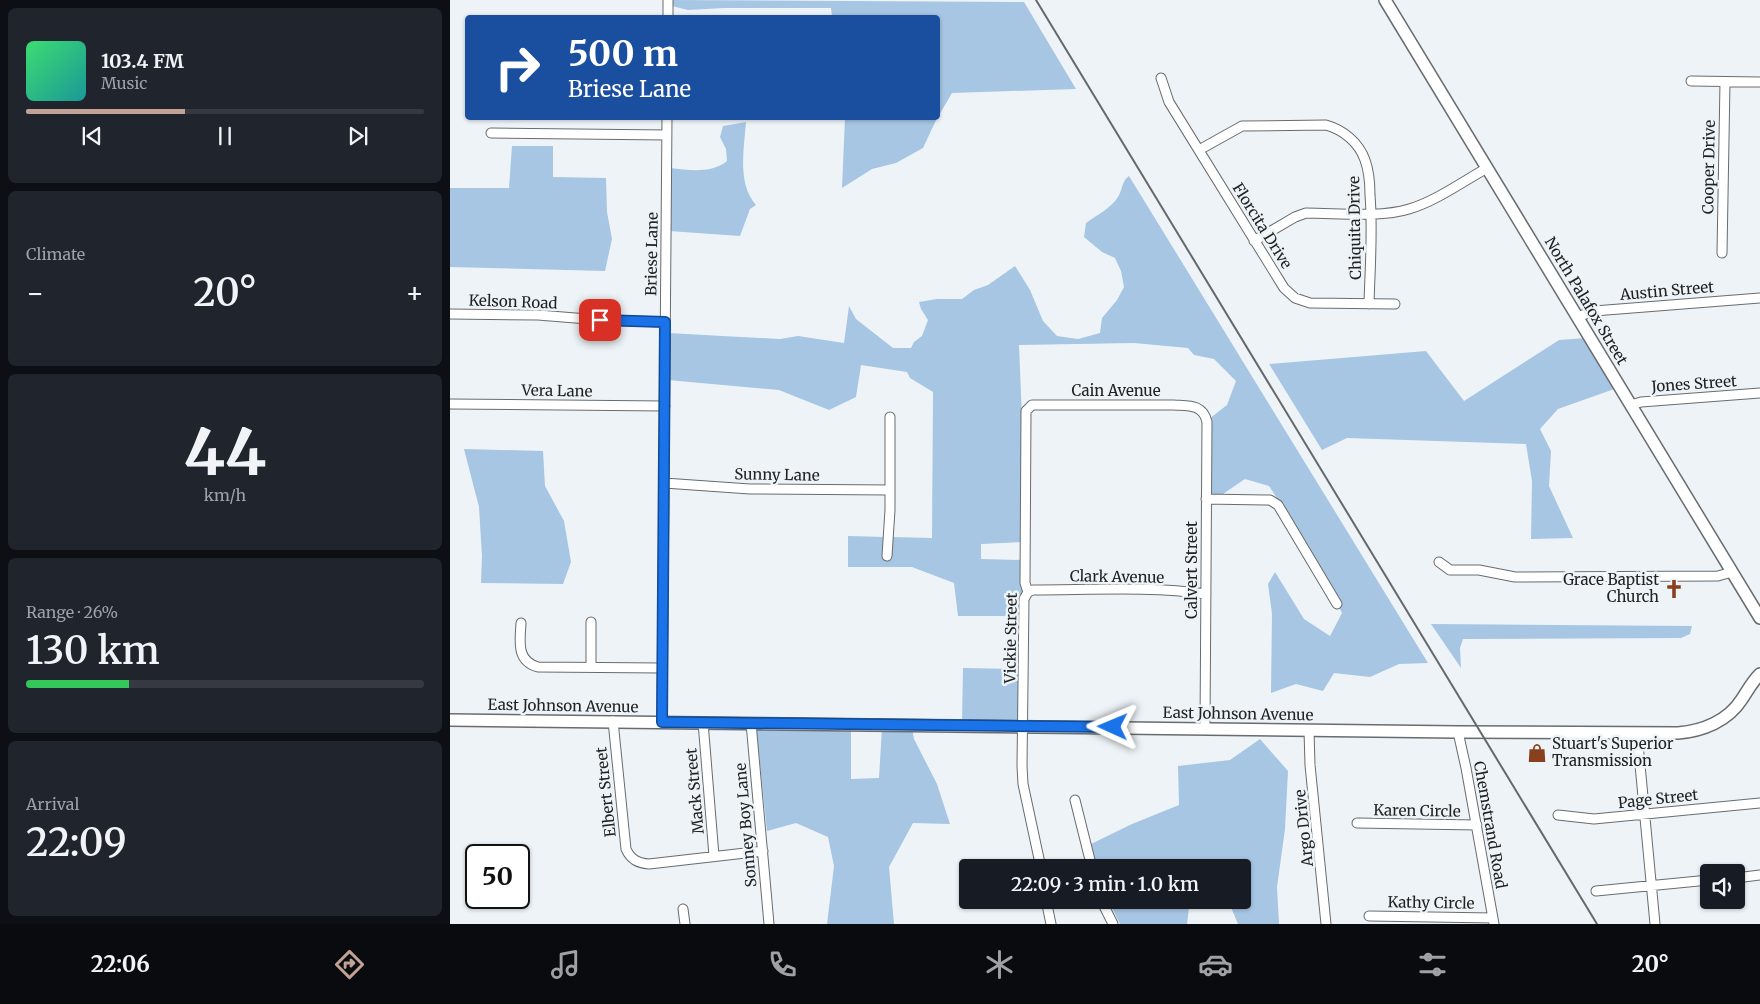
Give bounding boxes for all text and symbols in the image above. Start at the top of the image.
text: 500 m [568,32,678,76]
icon: right [485,35,550,100]
text: 103.4 FM [101,49,184,73]
text: Music [101,73,147,93]
text: Briese Lane [568,75,691,103]
street label: Cooper Drive [1698,120,1719,214]
icon: previous [78,122,106,150]
icon: pause [211,122,239,150]
icon: next [344,122,372,150]
street label: Chiquita Drive [1344,176,1365,280]
street label: Florcita Drive [1229,179,1296,272]
street label: Briese Lane [641,212,662,296]
street label: North Palafox Street [1541,233,1632,368]
text: Climate [26,244,85,264]
text: 20° [193,269,257,316]
text: − [26,275,45,311]
text: + [405,275,424,311]
street label: Austin Street [1618,277,1715,304]
street label: Kelson Road [468,290,558,313]
pin [579,299,621,341]
icon: arrive [586,306,614,334]
street label: Jones Street [1650,371,1737,396]
street label: Vera Lane [520,380,593,401]
street label: Cain Avenue [1072,381,1161,400]
text: 44 [184,411,266,493]
street label: Sunny Lane [734,464,820,485]
text: km/h [204,485,246,505]
street label: Calvert Street [1182,521,1201,619]
street label: Clark Avenue [1070,566,1165,587]
place label: Grace Baptist Church [1563,570,1659,606]
church icon: Grace Baptist Church [1663,578,1685,600]
street label: Vickie Street [1000,592,1021,685]
text: Range · 26% [26,602,118,622]
text: 130 km [26,627,160,674]
street label: East Johnson Avenue [488,695,639,716]
position arrow [1086,700,1138,752]
street label: East Johnson Avenue [1163,703,1314,724]
place label: Stuart's Superior Transmission [1552,734,1674,770]
shop icon: Stuart's Superior Transmission [1526,742,1548,764]
street label: Elbert Street [591,746,620,838]
street label: Mack Street [681,747,708,835]
street label: Chemstrand Road [1470,760,1511,890]
street label: Sonney Boy Lane [731,762,760,888]
street label: Page Street [1617,785,1699,812]
street label: Argo Drive [1290,788,1317,868]
text: Arrival [26,794,79,814]
street label: Karen Circle [1373,800,1461,821]
text: 22:09 [26,819,127,866]
speed limit sign: 50 [465,844,530,909]
map controls [1700,864,1745,909]
button: sound [1700,864,1745,909]
text: 22:09 · 3 min · 1.0 km [1011,872,1199,896]
street label: Kathy Circle [1387,892,1475,913]
icon: directions [332,947,367,982]
icon: music [548,947,583,982]
icon: phone [765,947,800,982]
icon: climate [982,947,1017,982]
icon: car [1198,947,1233,982]
icon: filters [1415,947,1450,982]
text: 22:06 [91,950,150,978]
text: 20° [1632,950,1669,978]

